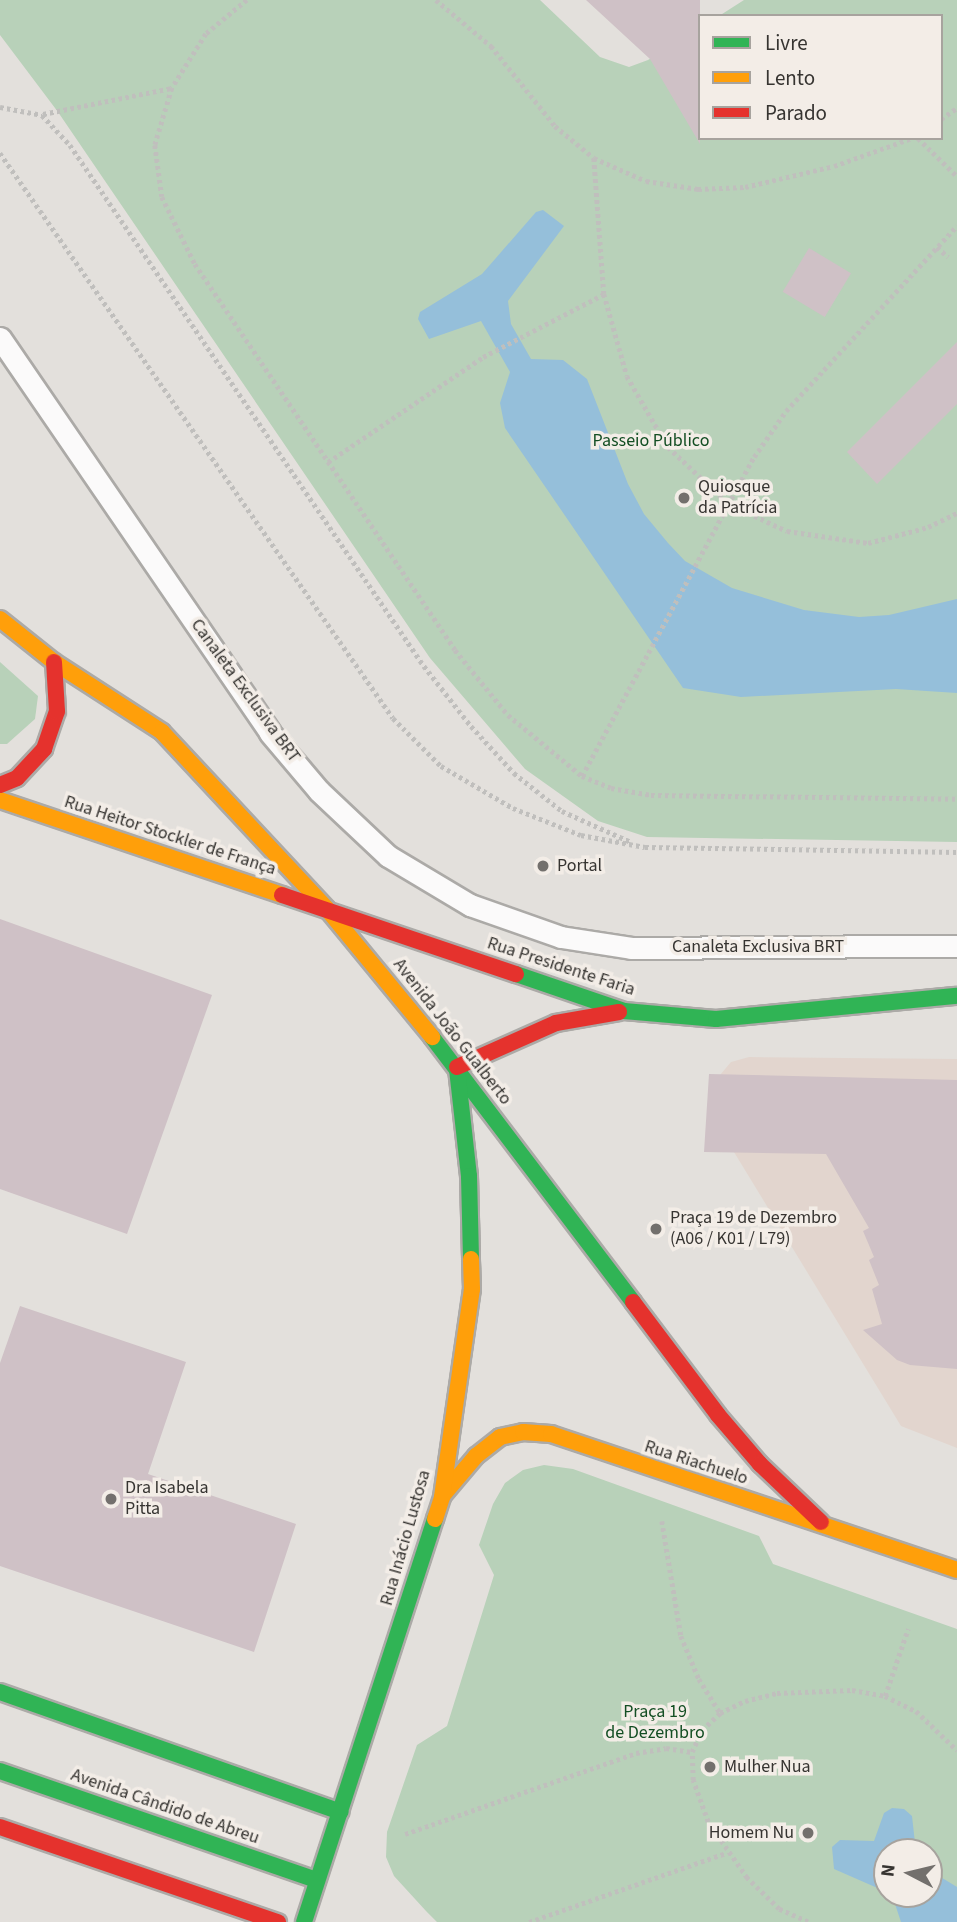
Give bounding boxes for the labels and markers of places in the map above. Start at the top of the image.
place label: Quiosque da Patrícia [698,477,777,520]
marker: Quiosque da Patrícia [676,490,692,506]
place label: Portal [557,855,602,877]
marker: Portal [535,858,551,874]
place label: Praça 19 de Dezembro (A06 / K01 / L79) [670,1208,837,1250]
marker: Praça 19 de Dezembro (A06 / K01 / L79) [648,1221,664,1237]
place label: Dra Isabela Pitta [125,1478,208,1520]
marker: Dra Isabela Pitta [103,1491,119,1507]
place label: Mulher Nua [724,1756,811,1778]
marker: Mulher Nua [702,1759,718,1775]
place label: Homem Nu [709,1822,794,1844]
marker: Homem Nu [800,1825,816,1841]

